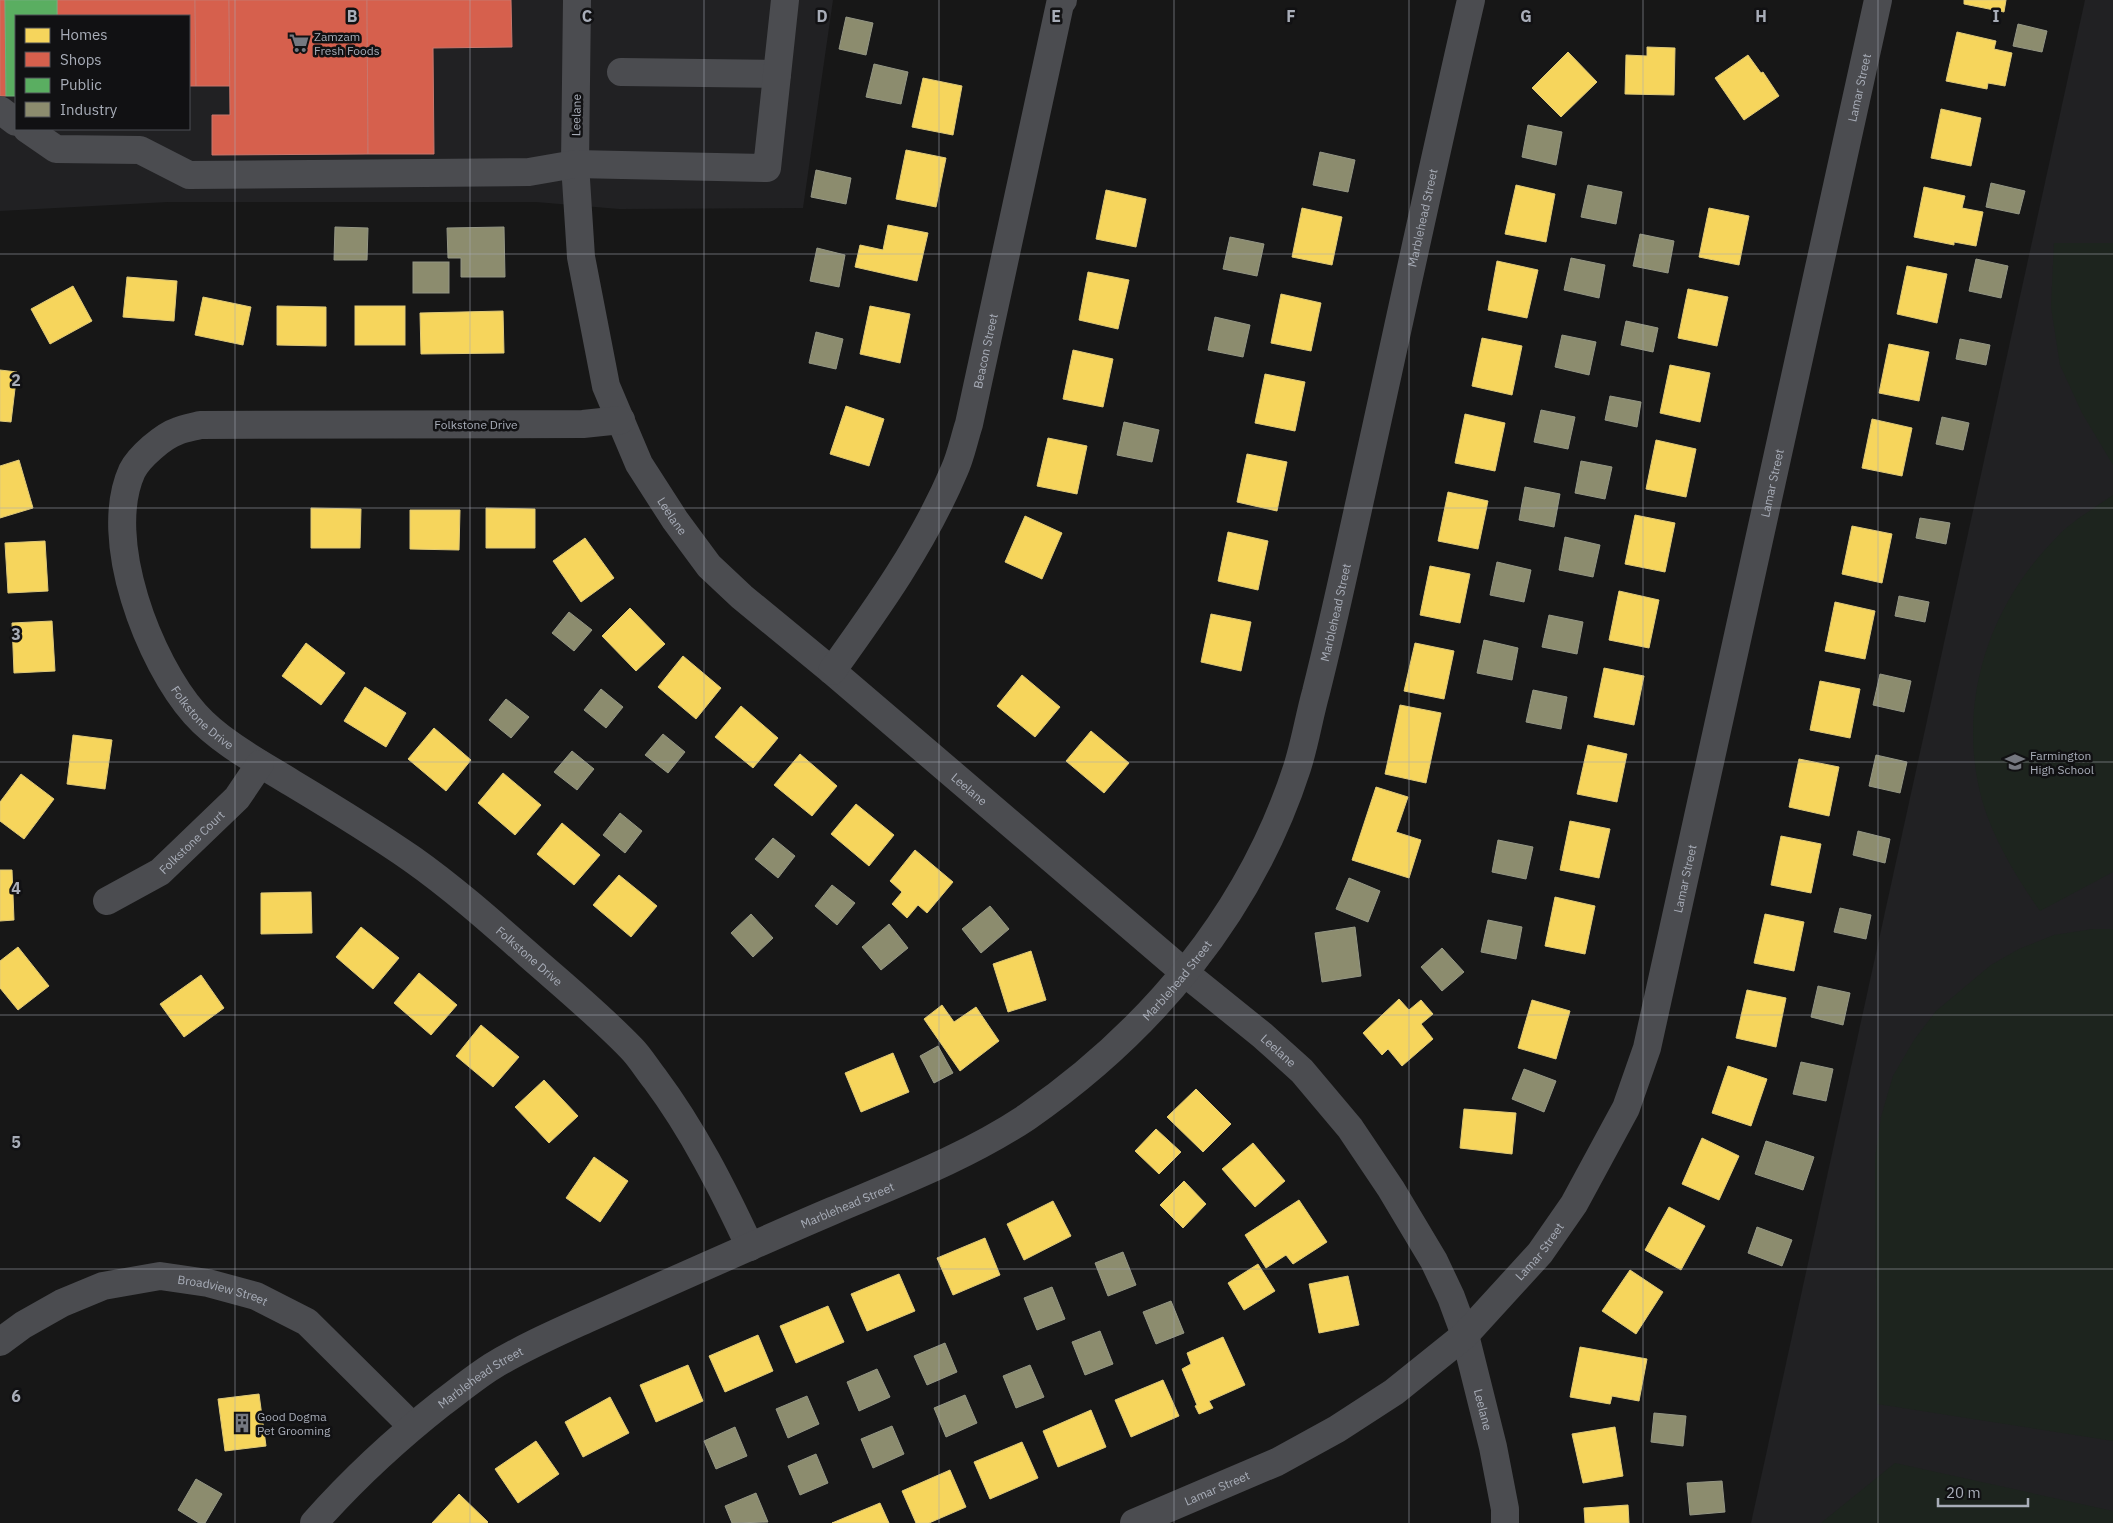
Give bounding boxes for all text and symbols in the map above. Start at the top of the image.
text: B [347,6,358,26]
text: C [582,6,592,26]
text: D [816,6,828,26]
text: E [1051,6,1061,26]
text: F [1286,6,1296,26]
text: G [1520,6,1532,26]
text: H [1755,6,1767,26]
text: I [1993,6,2000,26]
legend [15,15,190,130]
text: Homes [60,25,108,44]
place label: Zamzam Fresh Foods [314,29,380,58]
supermarket icon: Zamzam Fresh Foods [288,32,310,54]
text: Shops [60,50,102,69]
street label: Lamar Street [1844,52,1874,123]
text: Public [60,75,102,94]
street label: Leelane [568,93,584,136]
text: Industry [60,100,118,119]
street label: Marblehead Street [1404,167,1440,268]
street label: Beacon Street [969,312,1000,390]
text: 2 [11,370,21,390]
street label: Folkstone Drive [434,417,518,432]
street label: Lamar Street [1757,447,1786,519]
street label: Leelane [655,494,691,538]
street label: Marblehead Street [1316,562,1353,663]
text: 3 [11,624,21,644]
street label: Folkstone Drive [169,683,237,752]
place label: Farmington High School [2030,748,2094,777]
school or university icon: Farmington High School [2004,751,2026,773]
street label: Leelane [949,769,991,808]
street label: Folkstone Court [155,807,227,877]
street label: Lamar Street [1670,843,1699,914]
text: 4 [11,878,21,898]
street label: Folkstone Drive [493,923,566,989]
street label: Marblehead Street [1139,937,1214,1023]
street label: Leelane [1258,1031,1300,1070]
text: 5 [11,1132,21,1152]
street label: Marblehead Street [798,1178,896,1231]
street label: Lamar Street [1512,1219,1567,1283]
street label: Broadview Street [177,1271,271,1308]
street label: Marblehead Street [435,1343,525,1411]
text: 6 [11,1386,21,1406]
street label: Leelane [1471,1387,1496,1432]
place label: Good Dogma Pet Grooming [257,1409,331,1438]
building icon: Good Dogma Pet Grooming [231,1412,253,1434]
street label: Lamar Street [1182,1467,1252,1508]
scale bar [1938,1476,2028,1508]
text: 20 m [1946,1483,1981,1502]

